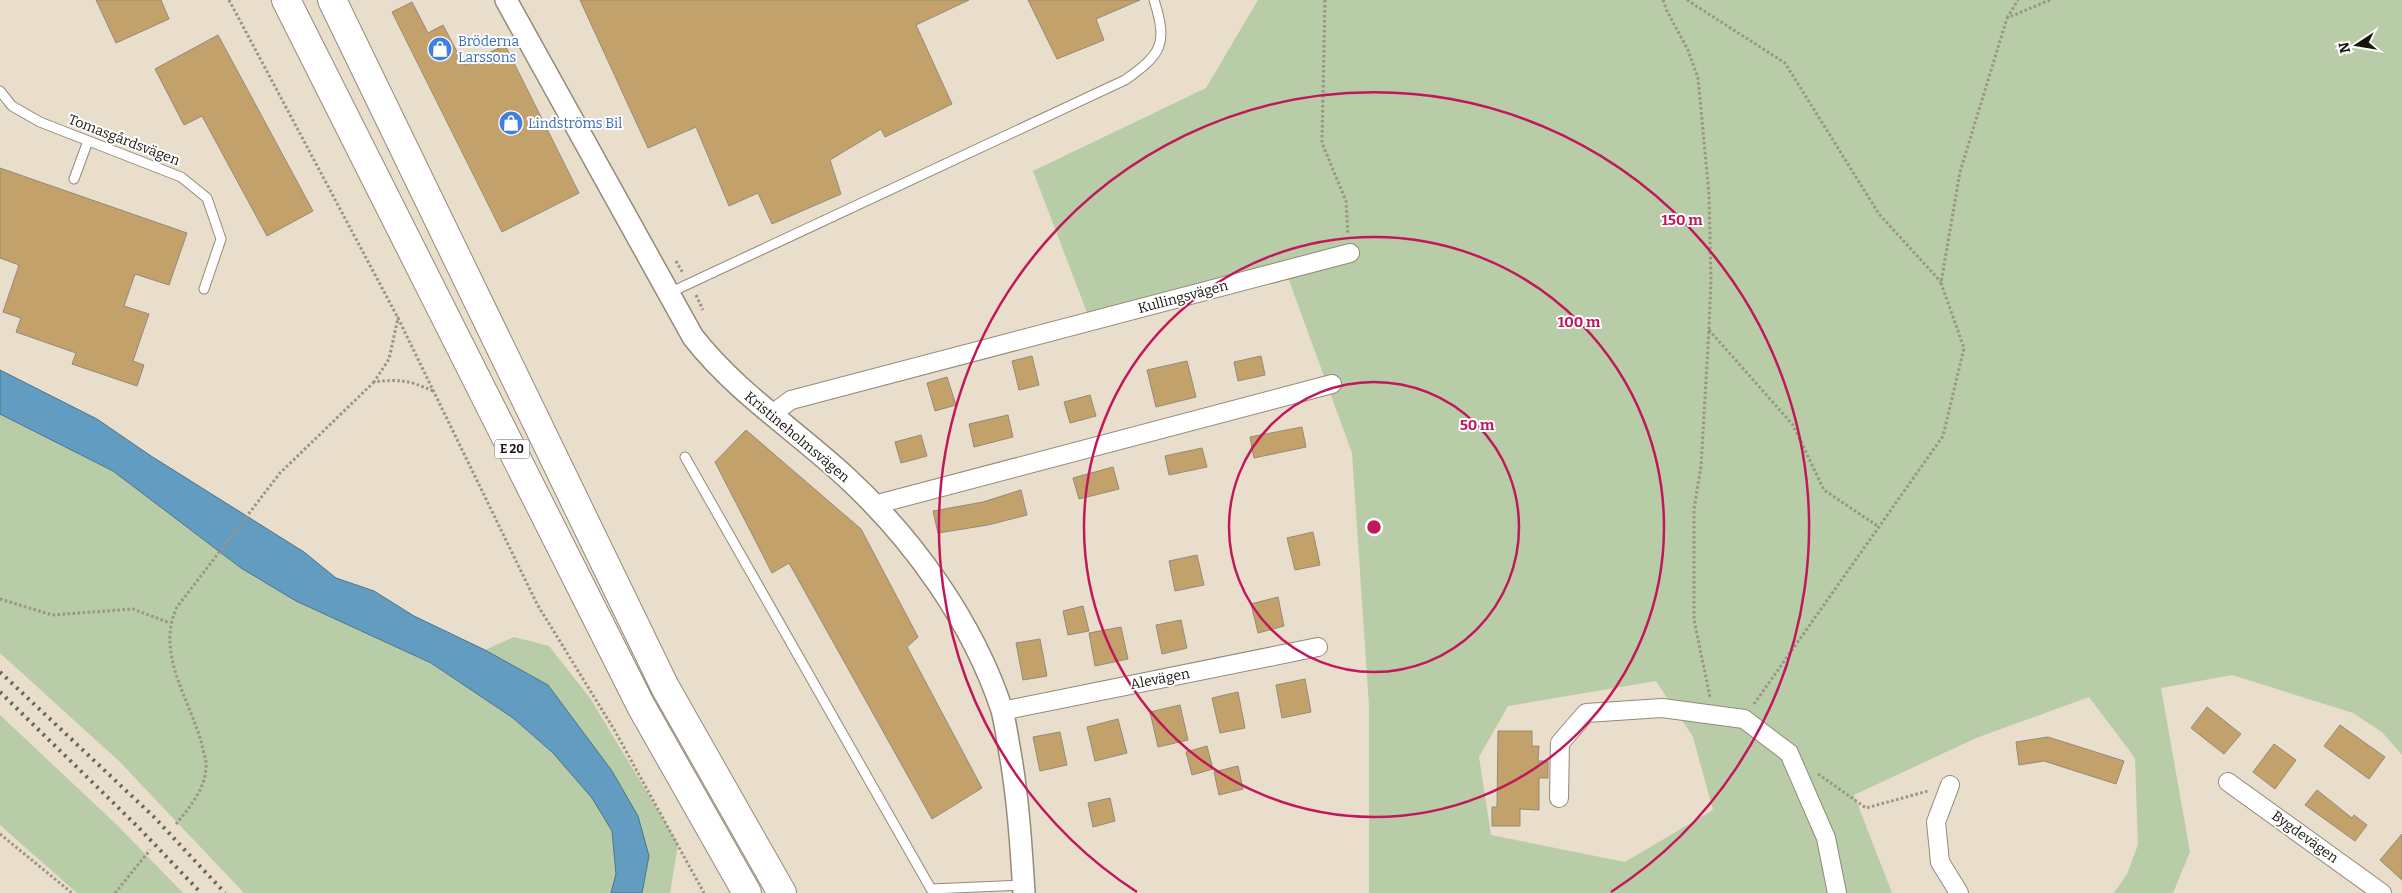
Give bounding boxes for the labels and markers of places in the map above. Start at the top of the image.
place label: Bröderna Larssons [458,33,519,66]
shop icon: Bröderna Larssons [427,36,453,62]
shop icon: Lindströms Bil [498,110,524,136]
place label: Lindströms Bil [528,115,622,132]
centre of rings [1365,518,1383,536]

